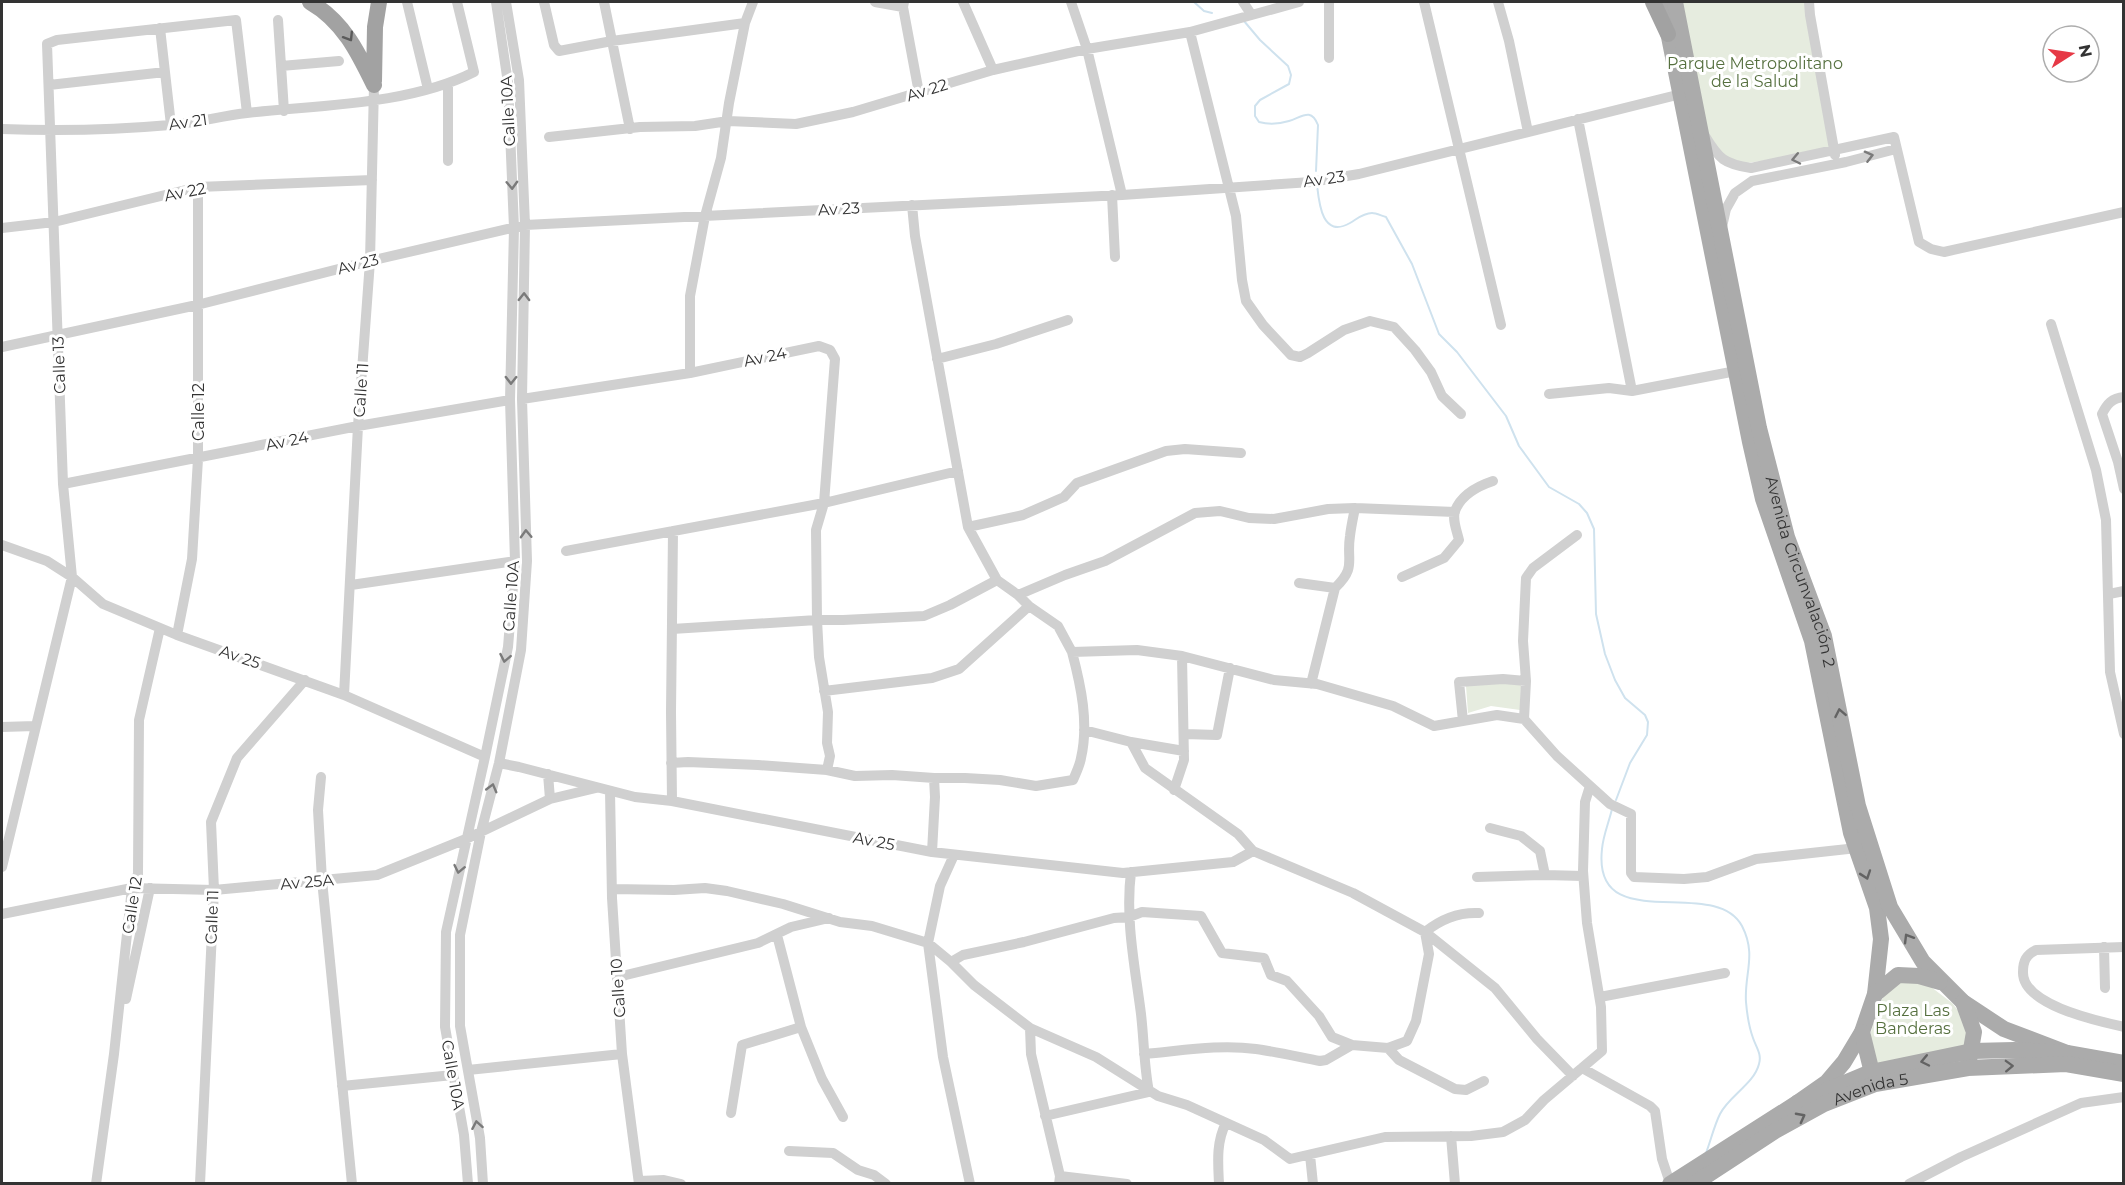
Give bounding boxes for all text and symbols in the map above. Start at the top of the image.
north arrow [2041,24,2101,84]
one-way arrow [341,31,352,42]
text: N [2075,43,2096,59]
park label: Parque Metropolitano de la Salud [1667,54,1843,91]
street label: Calle 10A [497,75,519,147]
street label: Av 22 [904,75,950,105]
street label: Av 21 [167,110,209,134]
one-way arrow [1864,150,1874,163]
one-way arrow [1791,151,1801,164]
street label: Av 23 [1302,167,1346,191]
street label: Av 22 [163,179,207,205]
one-way arrow [506,181,518,190]
street label: Av 23 [818,198,860,220]
street label: Av 23 [335,250,381,278]
one-way arrow [518,292,530,301]
street label: Calle 13 [48,336,70,394]
street label: Av 24 [742,343,789,371]
street label: Calle 11 [350,362,372,418]
one-way arrow [504,375,517,384]
street label: Calle 12 [189,383,208,441]
street label: Av 24 [264,427,311,455]
street label: Avenida Circunvalación 2 [1762,474,1840,669]
one-way arrow [520,529,532,538]
street label: Calle 10A [499,559,523,632]
street label: Av 25 [217,641,263,673]
one-way arrow [499,653,512,663]
one-way arrow [1834,708,1847,718]
one-way arrow [485,784,498,794]
street label: Av 25 [852,828,896,854]
one-way arrow [453,864,466,874]
one-way arrow [1858,869,1871,880]
street label: Av 25A [280,870,335,894]
street label: Calle 12 [118,875,146,935]
street label: Calle 11 [202,889,222,945]
one-way arrow [1904,934,1916,944]
street label: Calle 10 [606,958,630,1018]
park label: Plaza Las Banderas [1875,1001,1951,1038]
street label: Calle 10A [437,1038,469,1112]
one-way arrow [1921,1054,1931,1067]
one-way arrow [2004,1060,2013,1073]
street label: Avenida 5 [1830,1069,1910,1109]
one-way arrow [1795,1113,1806,1124]
one-way arrow [471,1121,484,1131]

